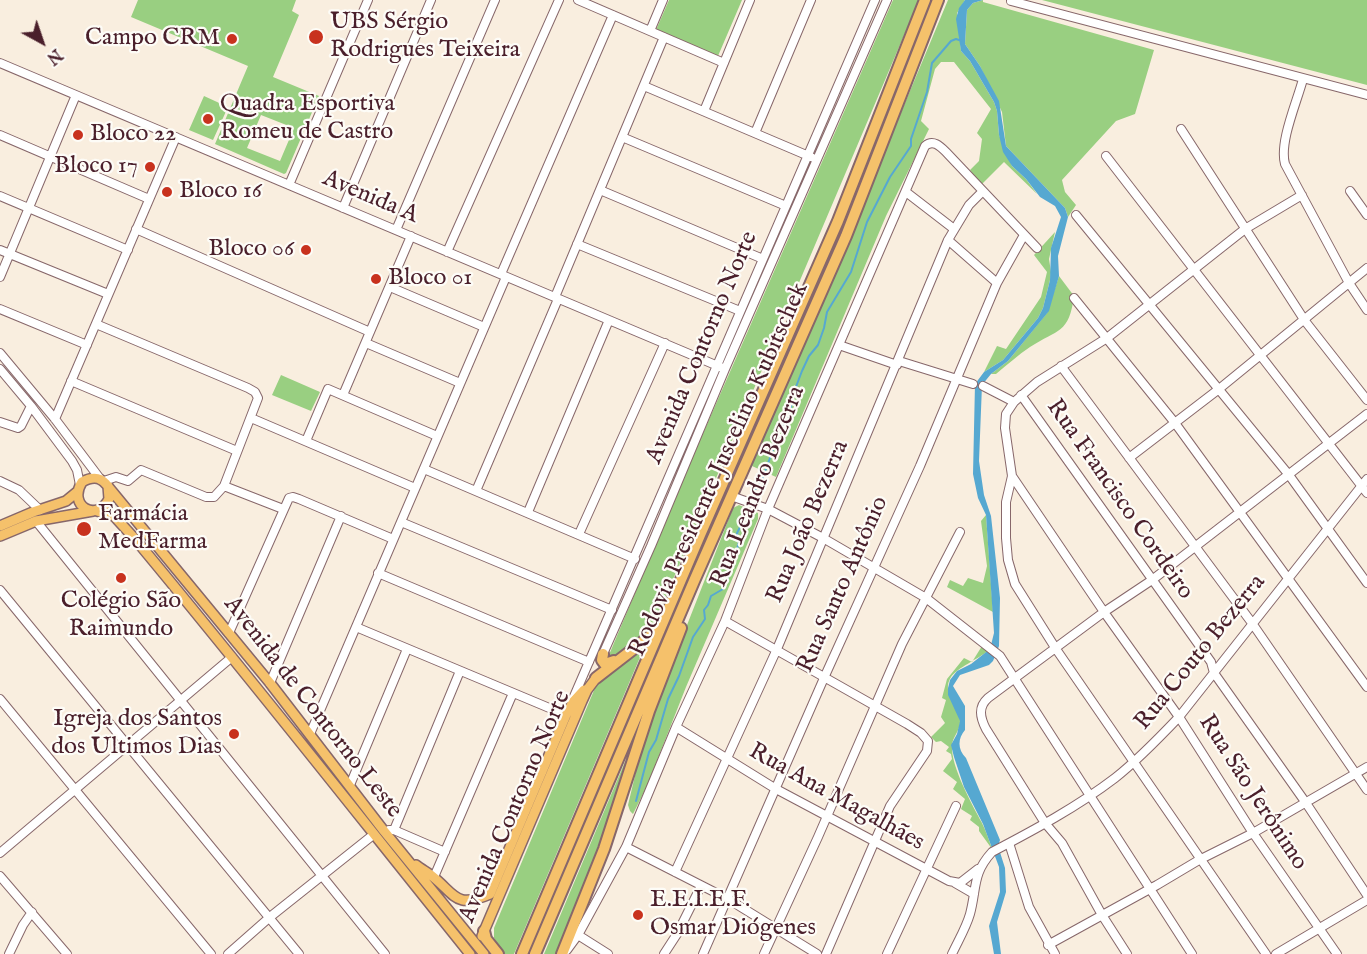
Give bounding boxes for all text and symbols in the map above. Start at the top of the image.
place label: UBS Sérgio Rodrigues Teixeira [330,9,520,65]
north arrow [12,12,72,72]
place label: Campo CRM [85,25,220,53]
marker: UBS Sérgio Rodrigues Teixeira [307,28,325,46]
marker: Campo CRM [225,32,239,46]
text: N [42,44,65,68]
place label: Quadra Esportiva Romeu de Castro [220,91,395,147]
marker: Quadra Esportiva Romeu de Castro [201,112,215,126]
place label: Bloco 22 [90,121,176,149]
marker: Bloco 22 [71,128,85,142]
place label: Bloco 17 [54,153,138,181]
marker: Bloco 17 [143,160,157,174]
street label: Avenida A [318,165,422,231]
place label: Bloco 16 [179,178,262,206]
marker: Bloco 16 [160,185,174,199]
street label: Avenida Contorno Norte [641,228,765,468]
place label: Bloco 06 [208,236,294,264]
marker: Bloco 06 [299,243,313,257]
place label: Bloco 01 [388,265,472,293]
marker: Bloco 01 [369,272,383,286]
street label: Rodovia Presidente Juscelino Kubitschek [624,279,816,661]
street label: Rua Leandro Bezerra [705,382,813,592]
street label: Rua Francisco Cordeiro [1039,394,1199,606]
street label: Rua João Bezerra [762,436,856,608]
street label: Rua Santo Antônio [792,492,896,678]
place label: Farmácia MedFarma [98,501,207,557]
marker: Farmácia MedFarma [75,520,93,538]
street label: Rua Couto Bezerra [1129,569,1273,737]
marker: Colégio São Raimundo [114,571,128,585]
place label: Colégio São Raimundo [61,588,181,644]
street label: Avenida de Contorno Leste [217,591,407,825]
street label: Avenida Contorno Norte [454,687,578,927]
place label: Igreja dos Santos dos Ultimos Dias [51,706,222,762]
street label: Rua São Jerônimo [1191,710,1313,876]
marker: Igreja dos Santos dos Ultimos Dias [227,727,241,741]
street label: Rua Ana Magalhães [743,738,929,858]
place label: E.E.I.E.F. Osmar Diógenes [650,887,816,943]
marker: E.E.I.E.F. Osmar Diógenes [631,908,645,922]

